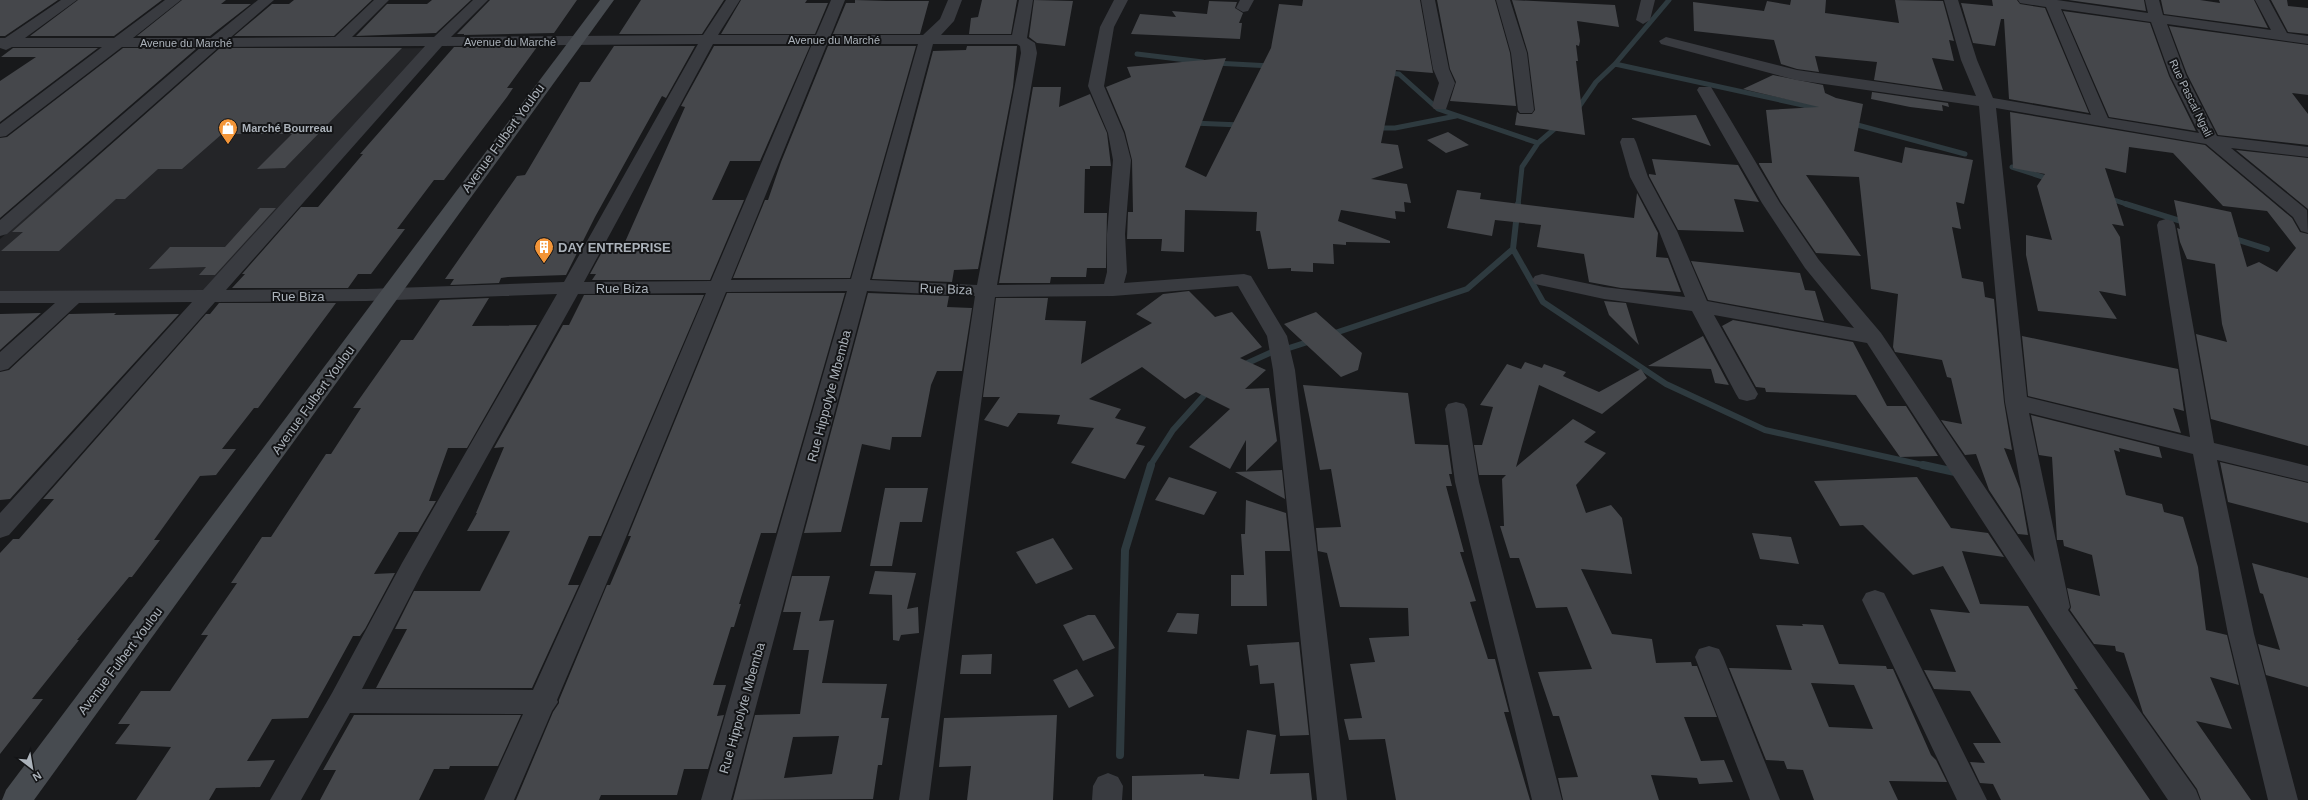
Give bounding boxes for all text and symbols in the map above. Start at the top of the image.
street label: Avenue du Marché [788,34,880,46]
street label: Avenue du Marché [464,36,556,48]
street label: Avenue du Marché [140,37,232,49]
street label: Rue Pascal Ngali [2167,57,2215,139]
street label: Avenue Fulbert Youlou [459,81,547,195]
shop icon: Marché Bourreau [217,117,239,145]
place label: Marché Bourreau [242,122,332,134]
building icon: DAY ENTREPRISE [533,236,555,264]
place label: DAY ENTREPRISE [558,240,671,255]
street label: Rue Biza [596,281,649,296]
street label: Rue Biza [919,281,973,297]
street label: Rue Biza [272,289,325,304]
street label: Rue Hippolyte Mbemba [804,328,854,464]
street label: Avenue Fulbert Youlou [269,343,357,457]
street label: Avenue Fulbert Youlou [75,604,165,718]
street label: Rue Hippolyte Mbemba [716,640,768,775]
north arrow [12,748,52,788]
text: N [31,769,44,784]

